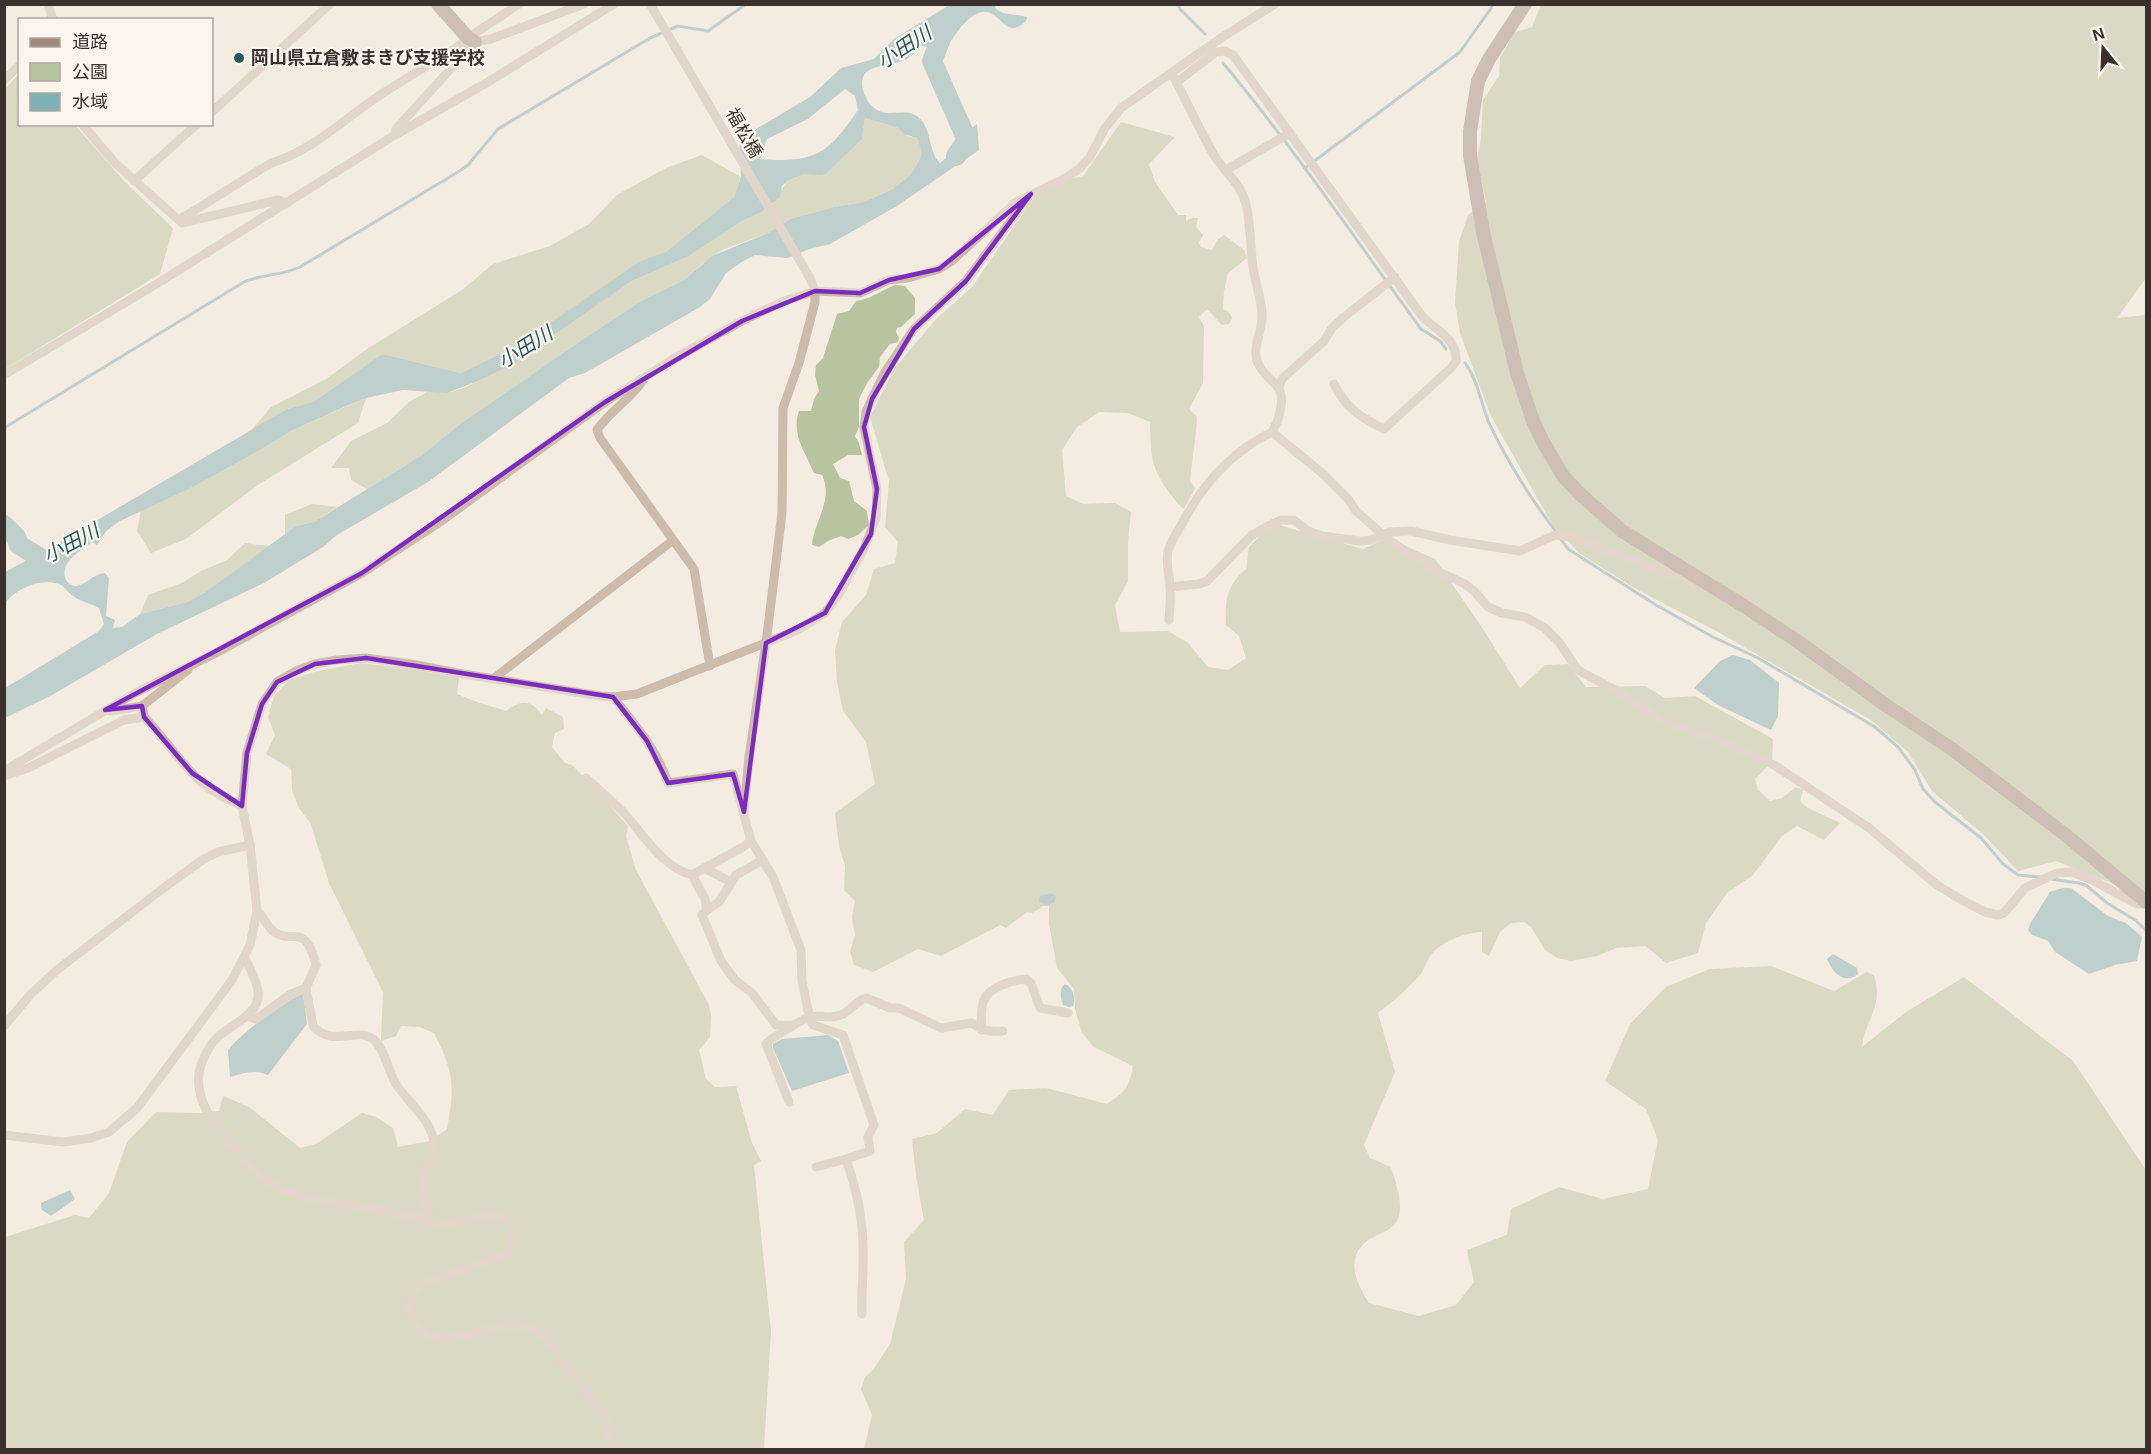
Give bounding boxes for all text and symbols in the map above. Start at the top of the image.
legend [18,18,213,126]
north arrow [2073,18,2133,78]
water label: 小田川 [873,20,937,73]
text: N [2090,24,2107,44]
text: 道路 [72,32,108,52]
place label: 岡山県立倉敷まきび支援学校 [251,48,485,68]
marker: 岡山県立倉敷まきび支援学校 [232,51,246,65]
text: 公園 [72,62,108,82]
text: 水域 [72,92,108,112]
street label: 福松橋 [722,105,766,161]
water label: 小田川 [494,321,558,372]
water label: 小田川 [39,518,104,567]

